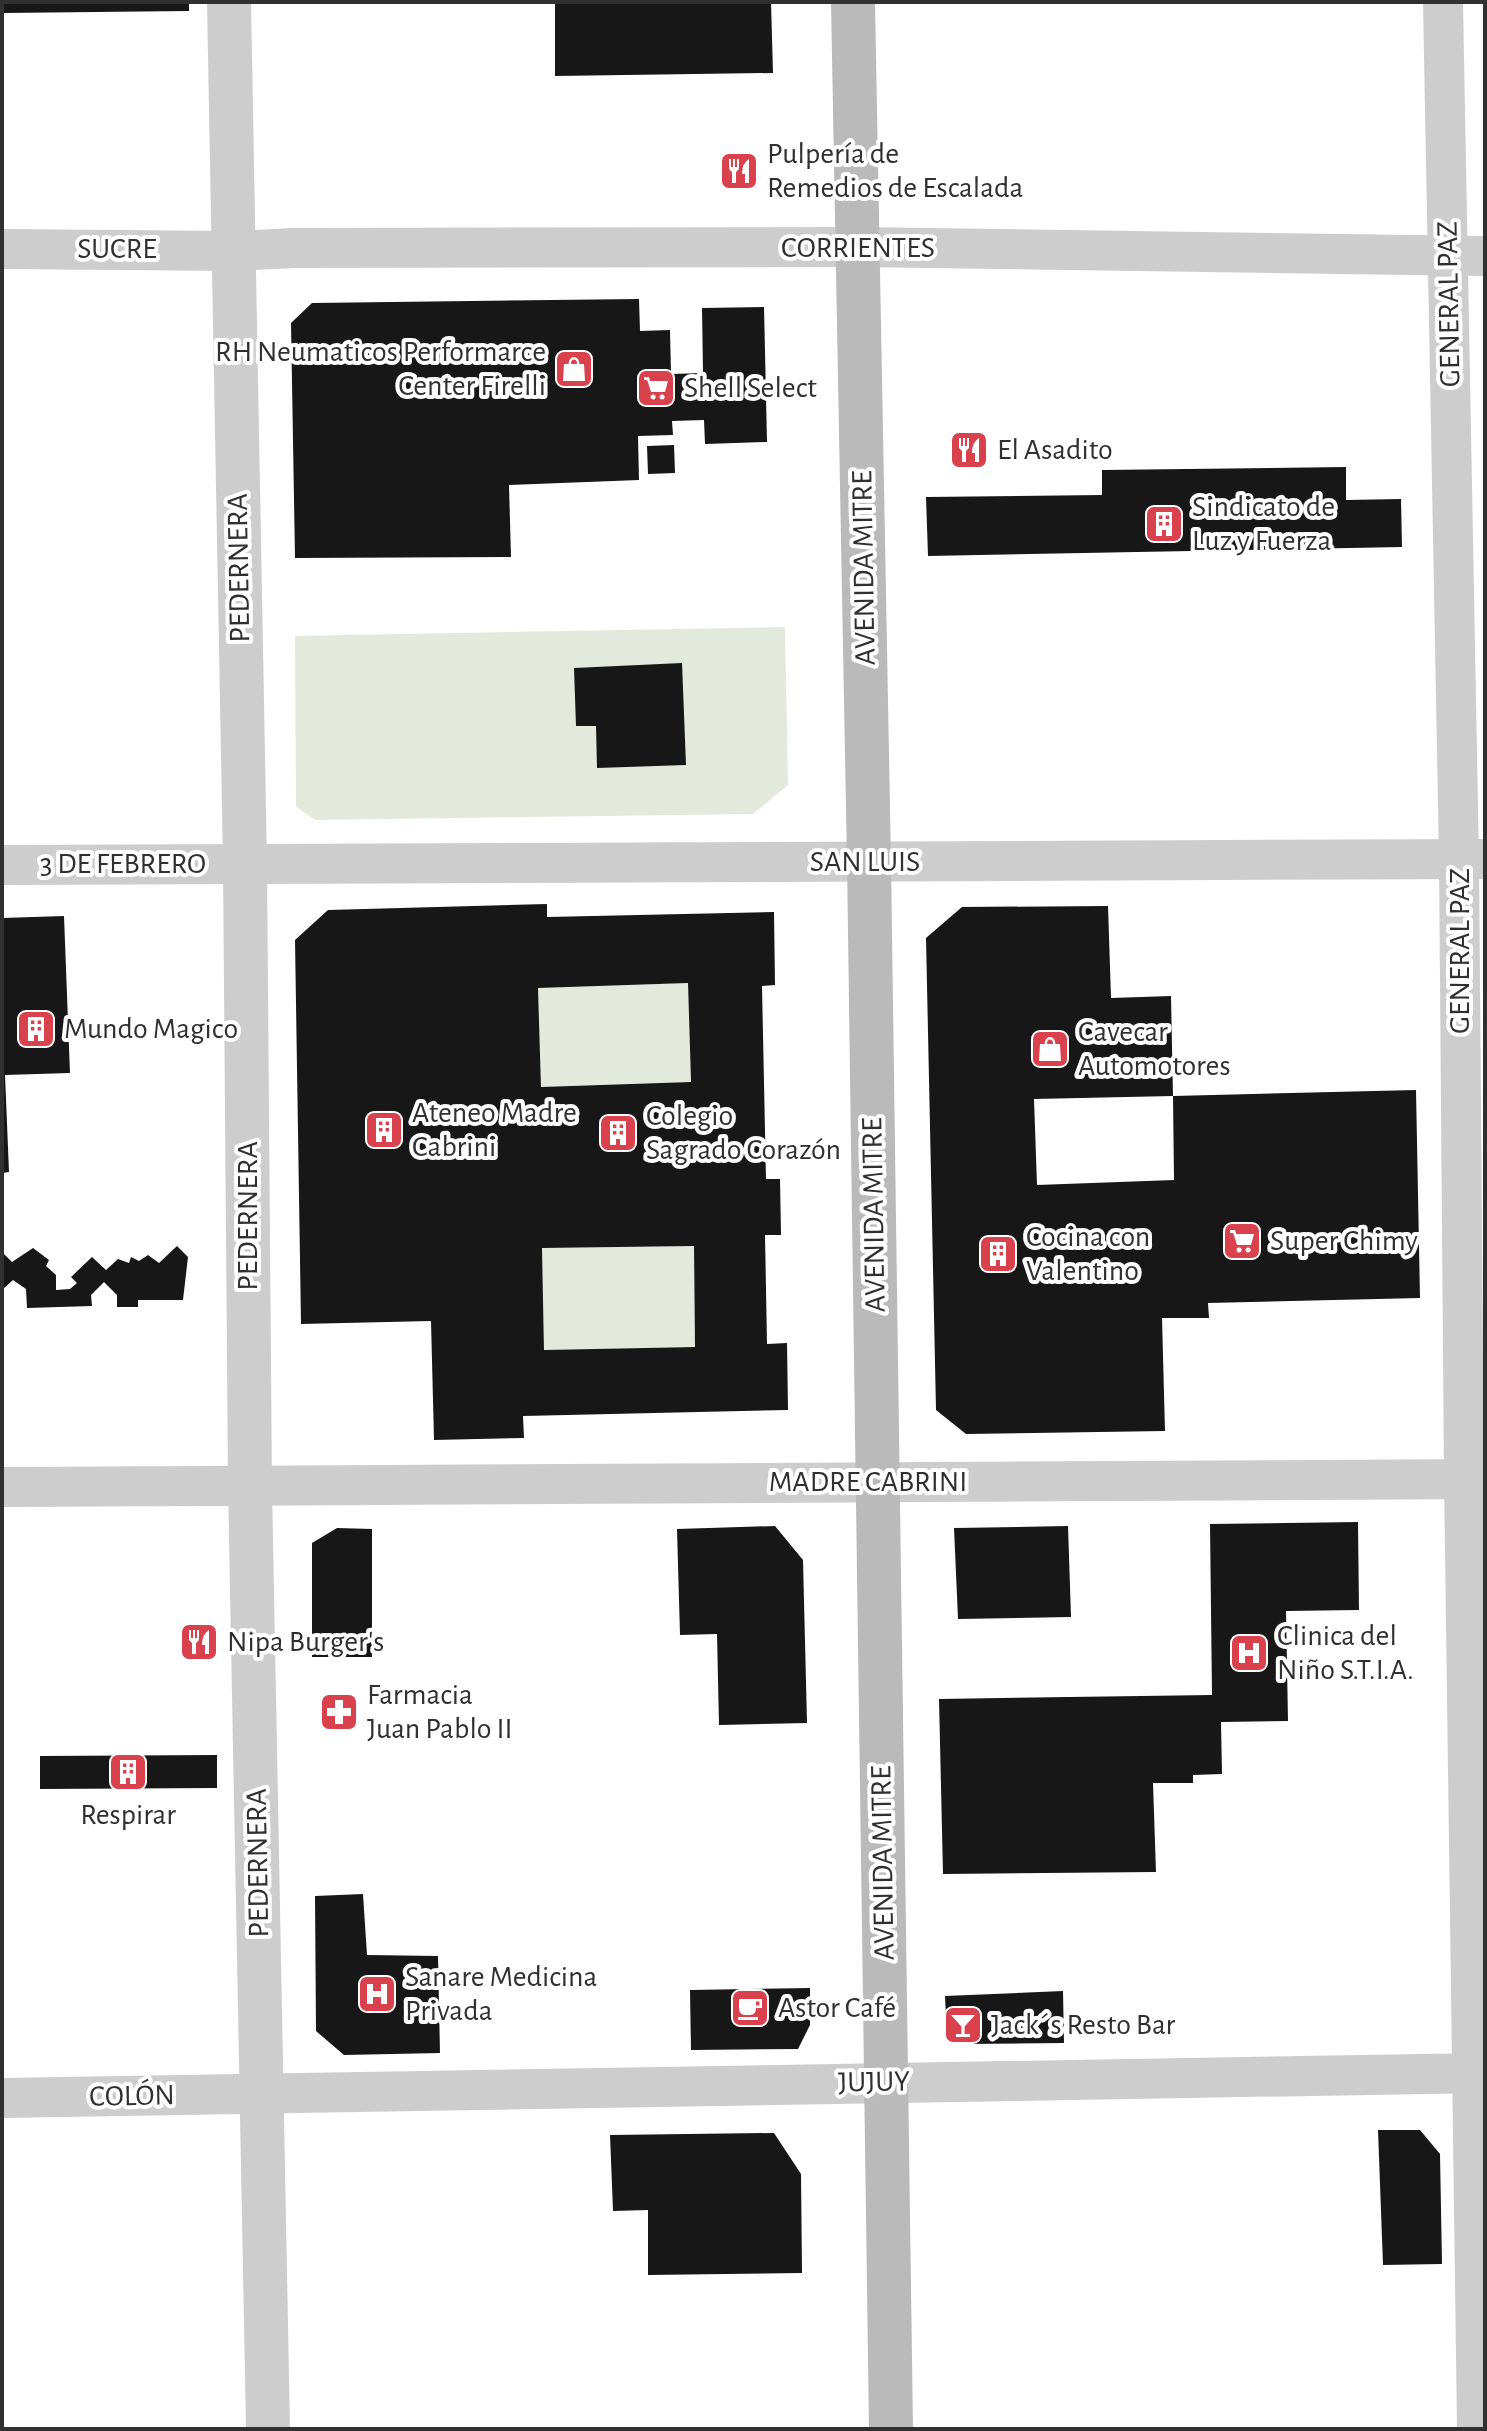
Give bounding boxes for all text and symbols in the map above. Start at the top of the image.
place label: Pulpería de Remedios de Escalada [767,139,1023,203]
restaurant icon: Pulpería de Remedios de Escalada [718,150,760,192]
street label: GENERAL PAZ [1433,221,1465,387]
street label: CORRIENTES [781,233,935,263]
street label: SUCRE [77,234,157,264]
place label: RH Neumaticos Performarce Center Firelli [215,337,546,401]
shop icon: RH Neumaticos Performarce Center Firelli [553,348,595,390]
supermarket icon: Shell Select [635,367,677,409]
place label: Shell Select [684,373,817,403]
restaurant icon: El Asadito [948,429,990,471]
place label: El Asadito [997,435,1113,465]
street label: AVENIDA MITRE [847,470,881,666]
place label: Sindicato de Luz y Fuerza [1192,492,1335,556]
street label: PEDERNERA [223,493,255,643]
building icon: Sindicato de Luz y Fuerza [1143,503,1185,545]
street label: SAN LUIS [810,847,920,877]
street label: 3 DE FEBRERO [40,849,206,879]
street label: GENERAL PAZ [1445,868,1475,1034]
building icon: Mundo Magico [15,1008,57,1050]
place label: Mundo Magico [64,1014,238,1044]
place label: Cavecar Automotores [1078,1017,1231,1081]
shop icon: Cavecar Automotores [1029,1028,1071,1070]
place label: Ateneo Madre Cabrini [412,1098,577,1162]
place label: Colegio Sagrado Corazón [646,1101,841,1165]
building icon: Ateneo Madre Cabrini [363,1109,405,1151]
building icon: Colegio Sagrado Corazón [597,1112,639,1154]
street label: AVENIDA MITRE [857,1117,891,1313]
street label: PEDERNERA [233,1141,263,1291]
supermarket icon: Super Chimy [1221,1220,1263,1262]
place label: Cocina con Valentino [1026,1222,1150,1286]
place label: Super Chimy [1270,1226,1418,1256]
building icon: Cocina con Valentino [977,1233,1019,1275]
street label: MADRE CABRINI [769,1467,967,1497]
restaurant icon: Nipa Burger's [178,1621,220,1663]
place label: Clinica del Niño S.T.I.A. [1277,1621,1414,1685]
place label: Nipa Burger's [227,1627,384,1657]
hospital icon: Clinica del Niño S.T.I.A. [1228,1632,1270,1674]
place label: Farmacia Juan Pablo II [367,1680,513,1744]
pharmacy icon: Farmacia Juan Pablo II [318,1691,360,1733]
building icon: Respirar [107,1751,149,1793]
street label: AVENIDA MITRE [866,1765,900,1961]
street label: PEDERNERA [242,1788,274,1938]
place label: Respirar [80,1800,176,1830]
place label: Sanare Medicina Privada [405,1962,597,2026]
hospital icon: Sanare Medicina Privada [356,1973,398,2015]
cafe icon: Astor Café [729,1987,771,2029]
place label: Astor Café [778,1993,896,2023]
bar icon: Jack´s Resto Bar [942,2004,984,2046]
place label: Jack´s Resto Bar [991,2010,1175,2040]
street label: JUJUY [838,2066,910,2098]
street label: COLÓN [89,2078,175,2112]

